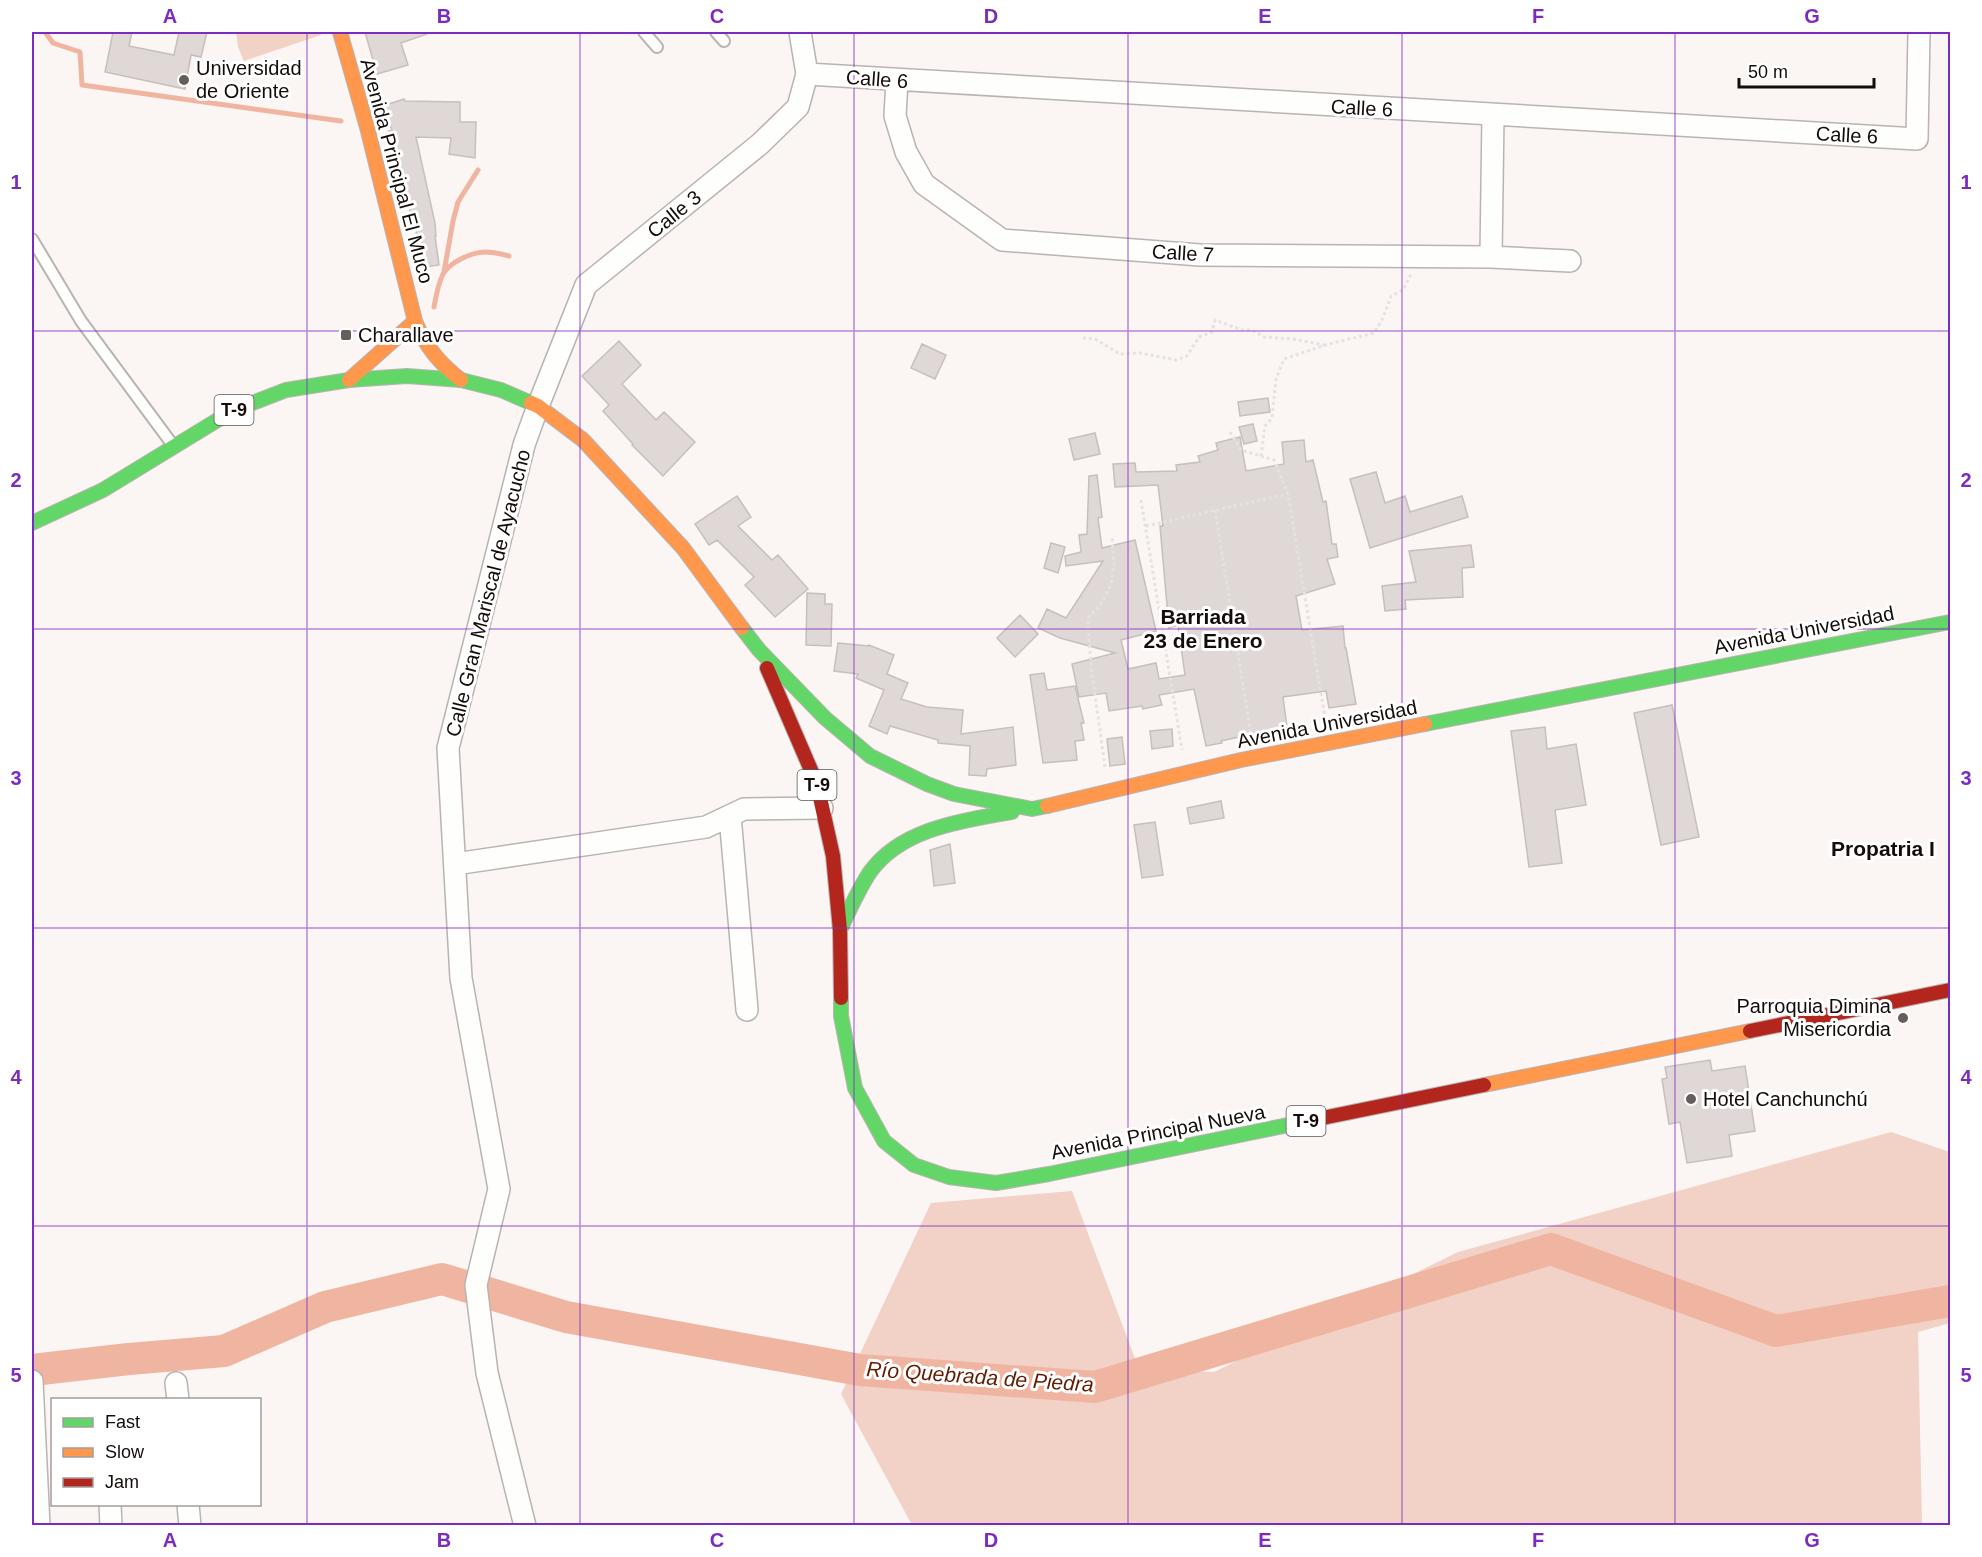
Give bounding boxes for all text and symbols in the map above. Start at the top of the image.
text: A [163,5,177,27]
text: B [437,5,451,27]
text: C [710,5,724,27]
text: D [984,5,998,27]
text: E [1258,5,1272,27]
text: F [1532,5,1544,27]
text: G [1804,5,1820,27]
scale bar [1739,51,1874,89]
street label: Avenida Principal El Muco [356,56,438,286]
place label: Universidad de Oriente [196,57,302,102]
text: 50 m [1748,62,1788,82]
street label: Calle 6 [845,66,909,92]
marker: Universidad de Oriente [177,73,191,87]
street label: Calle 6 [1330,95,1394,121]
street label: Calle 6 [1815,122,1879,148]
text: 1 [10,171,22,193]
text: 1 [1960,171,1972,193]
street label: Calle 3 [643,186,705,242]
street label: Calle 7 [1151,240,1215,266]
place label: Charallave [358,324,454,346]
marker: Charallave [339,328,353,342]
road number: T-9 [214,395,254,425]
street label: Calle Gran Mariscal de Ayacucho [442,447,534,739]
text: 2 [10,469,22,491]
text: 2 [1960,469,1972,491]
street label: Avenida Universidad [1712,602,1896,658]
district label: Barriada 23 de Enero [1143,605,1263,652]
street label: Avenida Universidad [1235,696,1419,752]
text: 3 [10,767,22,789]
text: 3 [1960,767,1972,789]
road number: T-9 [798,770,836,800]
district label: Propatria I [1831,837,1935,860]
place label: Parroquia Dimina Misericordia [1736,995,1892,1040]
marker: Parroquia Dimina Misericordia [1896,1011,1910,1025]
text: 4 [10,1066,22,1088]
text: 4 [1960,1066,1972,1088]
place label: Hotel Canchunchú [1703,1088,1868,1110]
marker: Hotel Canchunchú [1684,1092,1698,1106]
street label: Avenida Principal Nueva [1049,1100,1268,1164]
road number: T-9 [1286,1106,1326,1136]
water label: Río Quebrada de Piedra [866,1357,1094,1396]
text: 5 [10,1364,22,1386]
text: 5 [1960,1364,1972,1386]
legend [51,1398,261,1506]
text: Fast [105,1412,140,1432]
text: Slow [105,1442,145,1462]
text: Jam [105,1472,139,1492]
text: A [163,1529,177,1551]
text: B [437,1529,451,1551]
text: C [710,1529,724,1551]
text: D [984,1529,998,1551]
text: E [1258,1529,1272,1551]
text: F [1532,1529,1544,1551]
text: G [1804,1529,1820,1551]

